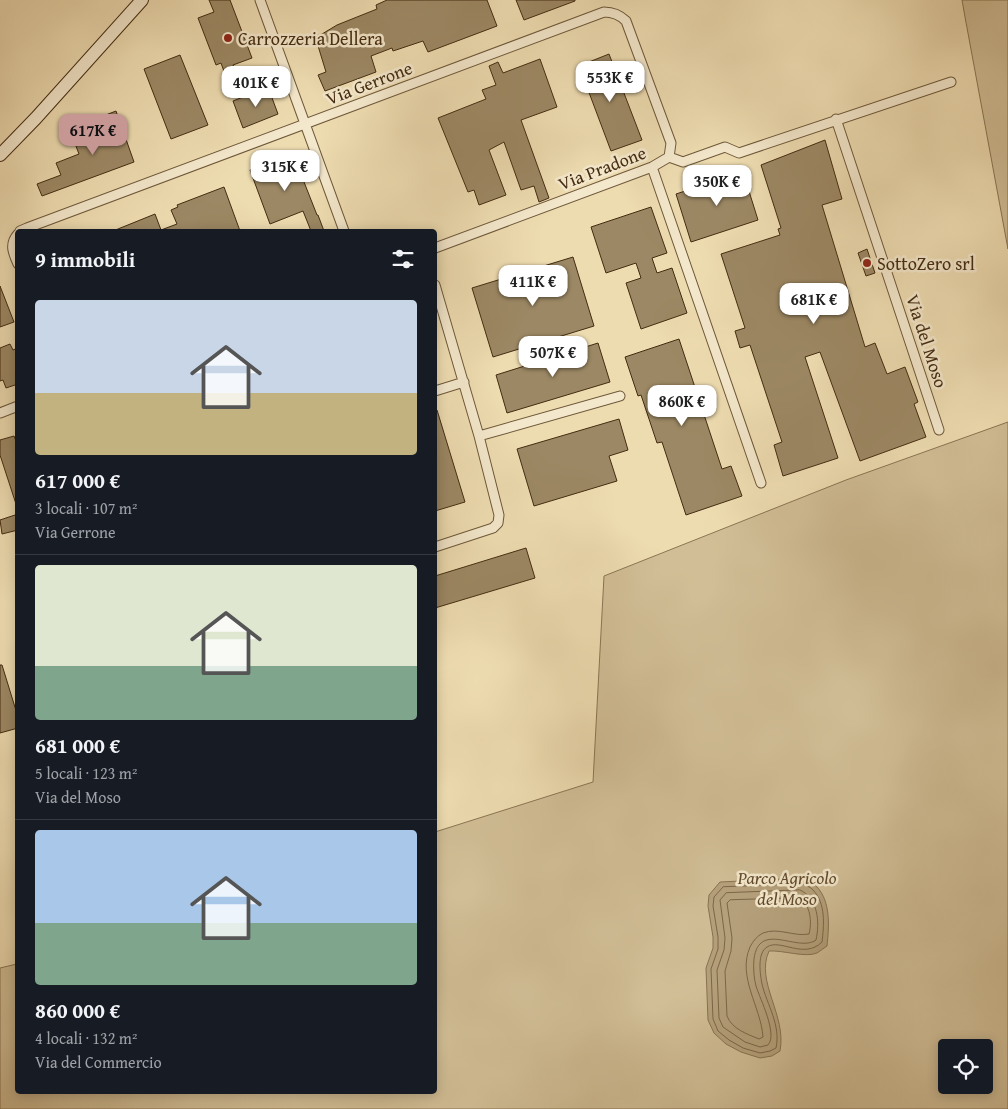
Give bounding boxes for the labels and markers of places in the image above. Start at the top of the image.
place label: Carrozzeria Dellera [238,25,383,52]
marker: Carrozzeria Dellera [222,32,234,44]
pin: 553K € [569,61,651,103]
pin: 401K € [215,66,297,108]
pin: 617K € [52,114,134,156]
pin: 315K € [244,150,326,192]
pin: 350K € [676,164,758,207]
place label: SottoZero srl [877,250,975,277]
marker: SottoZero srl [861,257,873,269]
pin: 411K € [492,264,574,307]
pin: 681K € [773,282,855,325]
pin: 507K € [512,336,594,378]
pin: 860K € [641,384,723,427]

